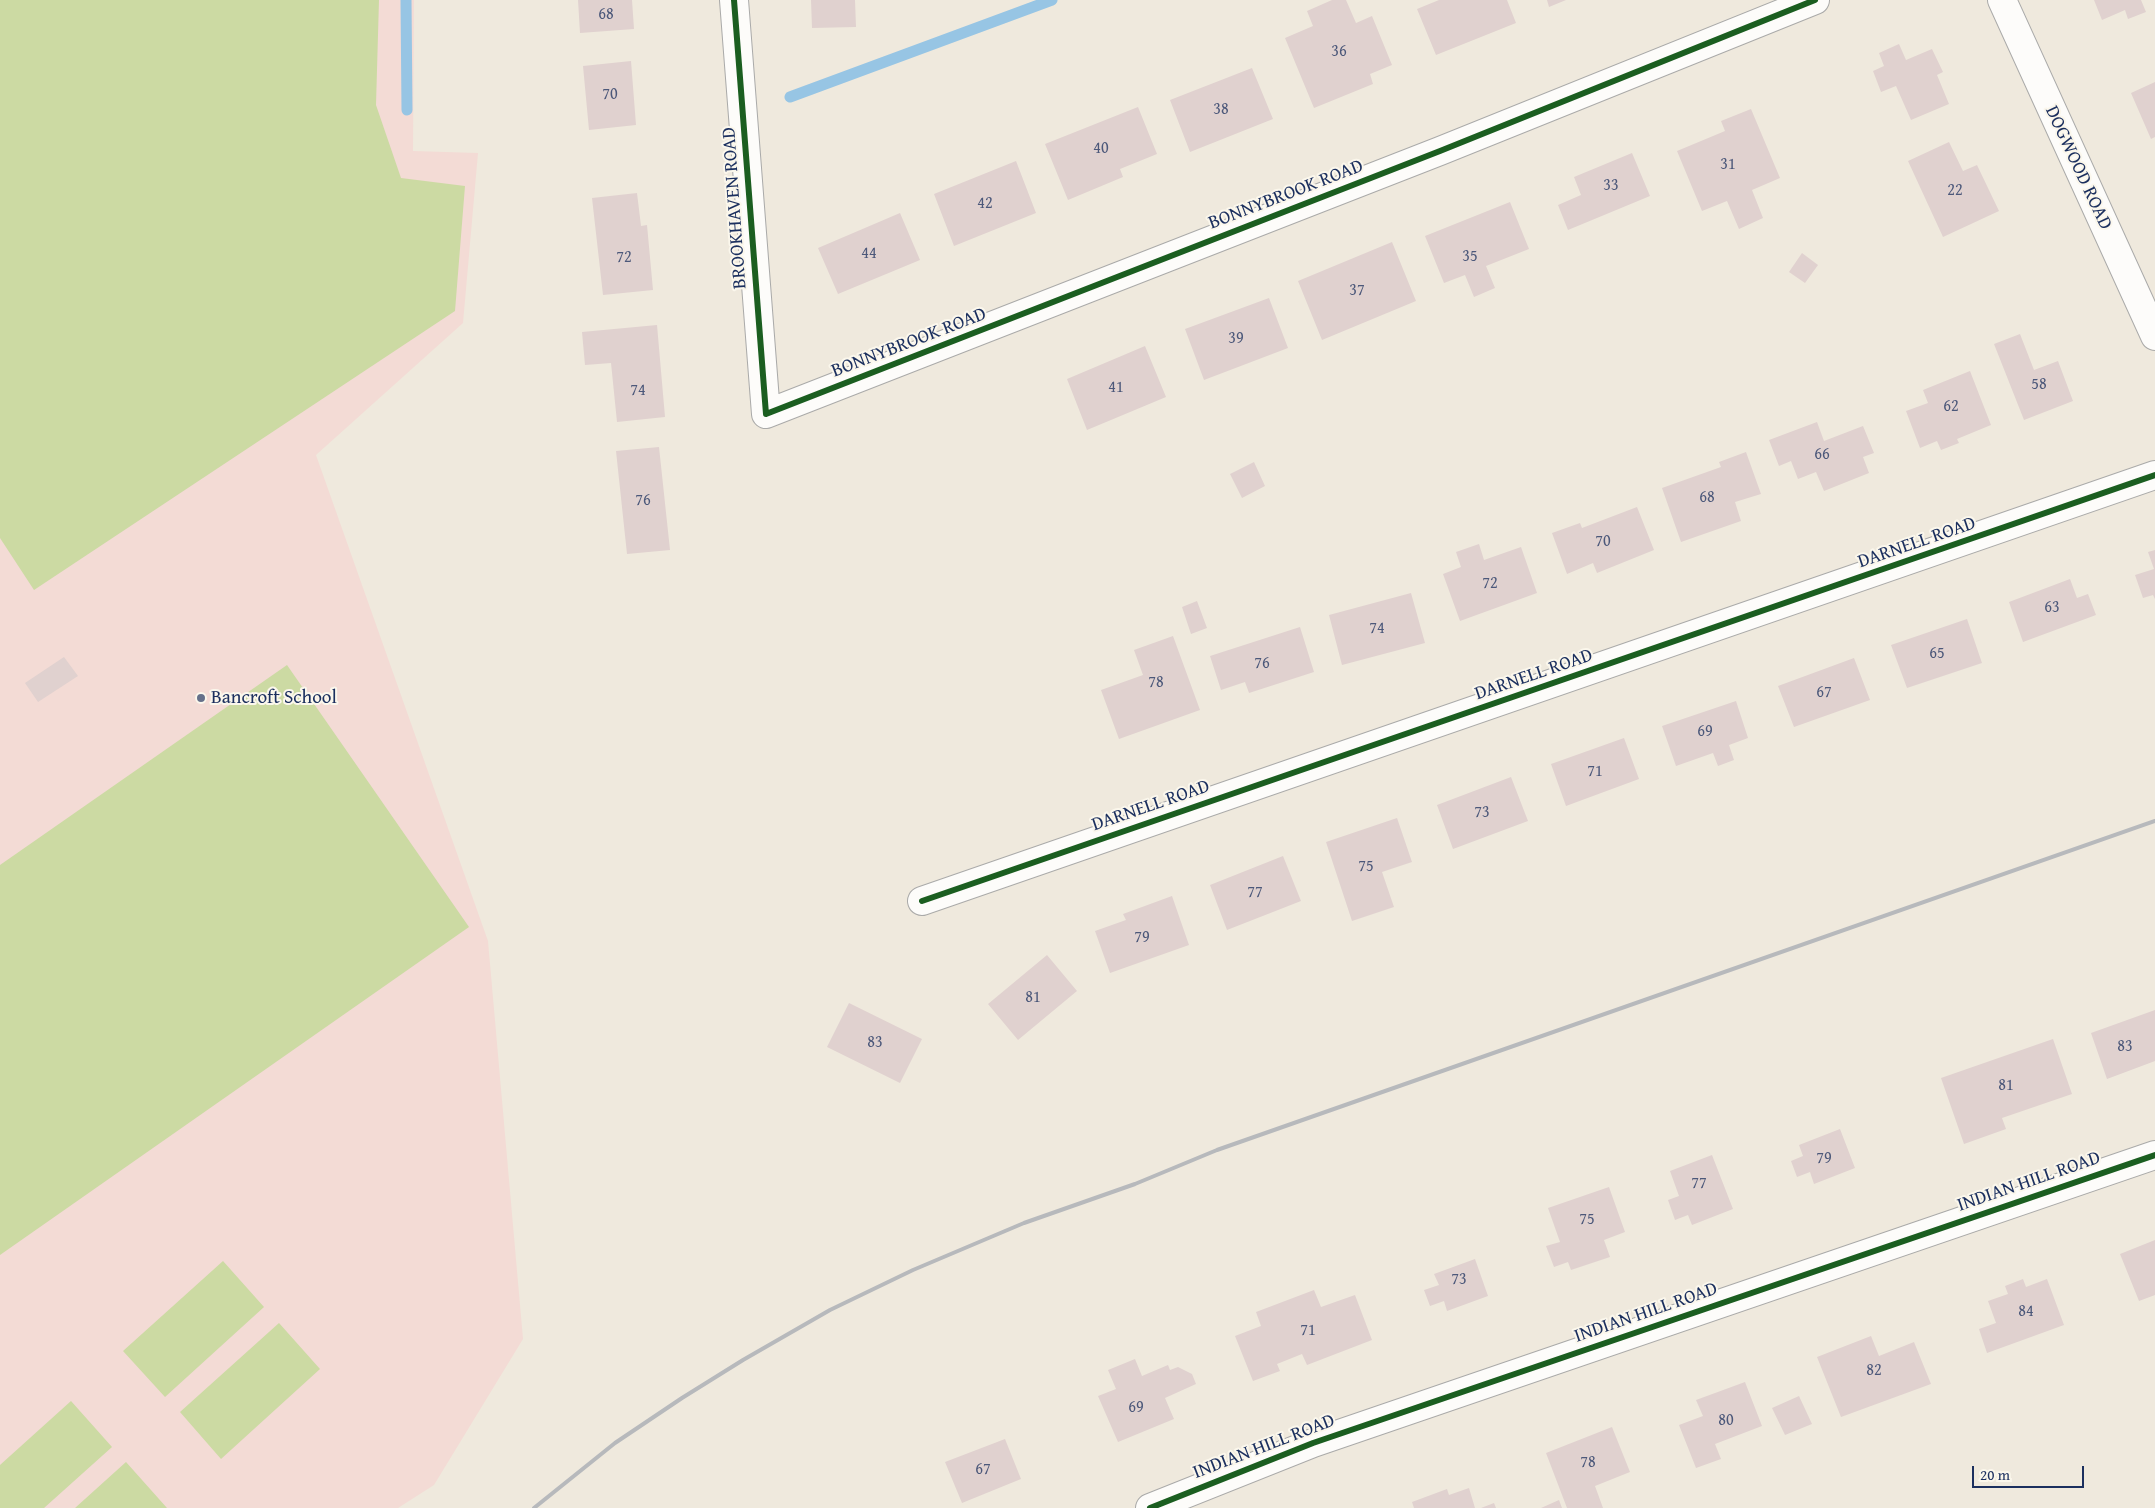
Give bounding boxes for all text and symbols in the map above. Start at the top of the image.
house number: 68 [598,5,614,25]
house number: 36 [1331,42,1347,62]
house number: 70 [602,85,618,105]
house number: 38 [1213,100,1229,120]
street label: DOGWOOD ROAD [2039,103,2117,233]
street label: BROOKHAVEN ROAD [718,126,752,290]
house number: 40 [1093,139,1109,159]
street label: BONNYBROOK ROAD [1205,155,1367,235]
house number: 31 [1720,155,1736,175]
house number: 33 [1603,176,1619,196]
house number: 22 [1947,181,1963,201]
house number: 42 [977,194,993,214]
house number: 44 [861,244,877,264]
house number: 35 [1462,247,1478,267]
house number: 72 [616,248,632,268]
house number: 37 [1349,281,1365,301]
street label: BONNYBROOK ROAD [828,303,990,383]
house number: 39 [1228,329,1244,349]
house number: 58 [2031,375,2047,395]
house number: 41 [1108,378,1124,398]
house number: 74 [630,381,646,401]
house number: 62 [1943,397,1959,417]
house number: 66 [1814,445,1830,465]
house number: 68 [1699,488,1715,508]
house number: 76 [635,491,651,511]
street label: DARNELL ROAD [1855,512,1979,574]
house number: 70 [1595,532,1611,552]
house number: 72 [1482,574,1498,594]
house number: 63 [2044,598,2060,618]
house number: 74 [1369,619,1385,639]
street label: DARNELL ROAD [1472,644,1596,706]
house number: 65 [1929,644,1945,664]
house number: 76 [1254,654,1270,674]
house number: 78 [1148,673,1164,693]
house number: 67 [1816,683,1832,703]
place label: Bancroft School [211,687,337,709]
marker: Bancroft School [195,692,207,704]
house number: 69 [1697,722,1713,742]
house number: 71 [1587,762,1603,782]
street label: DARNELL ROAD [1089,775,1213,837]
house number: 73 [1474,803,1490,823]
house number: 75 [1358,857,1374,877]
house number: 77 [1247,883,1263,903]
house number: 79 [1134,928,1150,948]
house number: 81 [1025,988,1041,1008]
house number: 83 [867,1033,883,1053]
house number: 83 [2117,1037,2133,1057]
house number: 81 [1998,1076,2014,1096]
street label: INDIAN HILL ROAD [1954,1147,2104,1217]
house number: 79 [1816,1149,1832,1169]
house number: 77 [1691,1174,1707,1194]
house number: 75 [1579,1210,1595,1230]
house number: 73 [1451,1270,1467,1290]
street label: INDIAN HILL ROAD [1571,1278,1721,1348]
house number: 84 [2018,1302,2034,1322]
house number: 71 [1300,1321,1316,1341]
house number: 82 [1866,1361,1882,1381]
house number: 69 [1128,1398,1144,1418]
street label: INDIAN HILL ROAD [1190,1409,1338,1485]
house number: 80 [1718,1411,1734,1431]
house number: 78 [1580,1453,1596,1473]
scale bar [1975,1456,2088,1488]
house number: 67 [975,1460,991,1480]
text: 20 m [1980,1464,2010,1485]

